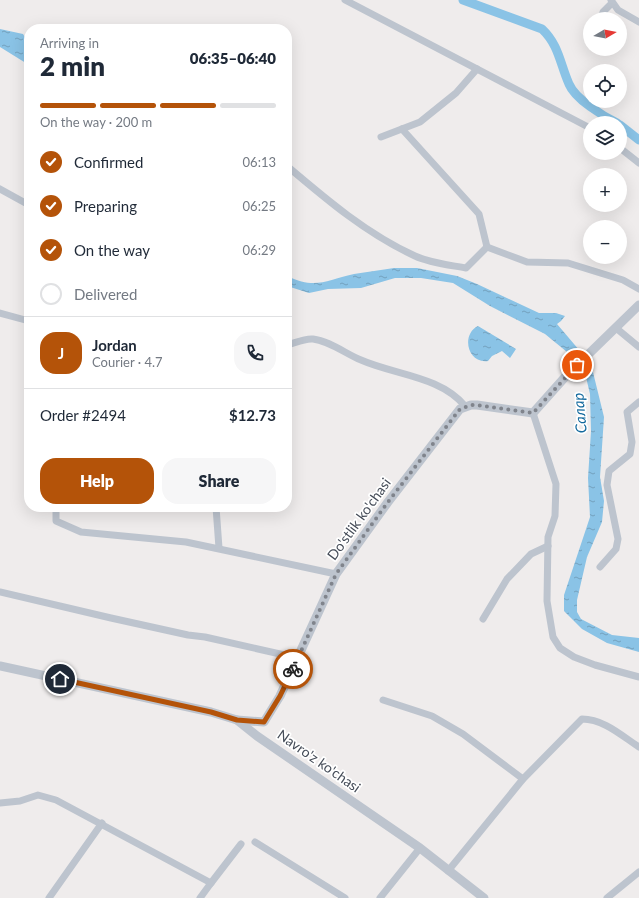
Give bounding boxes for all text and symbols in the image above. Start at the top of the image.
north arrow [583,12,627,56]
map controls [583,12,627,264]
text: Arriving in [40,35,99,51]
text: 06:35–06:40 [190,49,276,67]
text: 2 min [40,50,105,82]
button: locate [583,64,627,108]
text: On the way · 200 m [40,114,152,130]
button: layers [583,116,627,160]
icon: check [40,151,62,173]
text: Confirmed [74,153,143,171]
text: 06:13 [243,154,276,170]
button: + [583,168,627,212]
icon: check [40,195,62,217]
text: Preparing [74,197,137,215]
text: 06:25 [243,198,276,214]
button: − [583,220,627,264]
icon: check [40,239,62,261]
text: On the way [74,241,150,259]
text: 06:29 [243,242,276,258]
text: Delivered [74,285,137,303]
button: phone [234,332,276,374]
text: Jordan [92,336,137,354]
text: J [58,344,64,362]
pin [560,348,594,382]
text: Courier · 4.7 [92,354,163,370]
icon: bag [566,354,588,376]
water label: Салар [568,392,590,434]
text: Order #2494 [40,406,126,424]
text: $12.73 [229,406,276,424]
button: Help [40,458,154,504]
button: Share [162,458,276,504]
street label: Do'stlik ko'chasi [323,474,394,563]
courier [273,649,313,689]
icon: bike [282,658,304,680]
pin [43,662,77,696]
icon: home [49,668,71,690]
street label: Navro'z ko'chasi [274,726,364,796]

